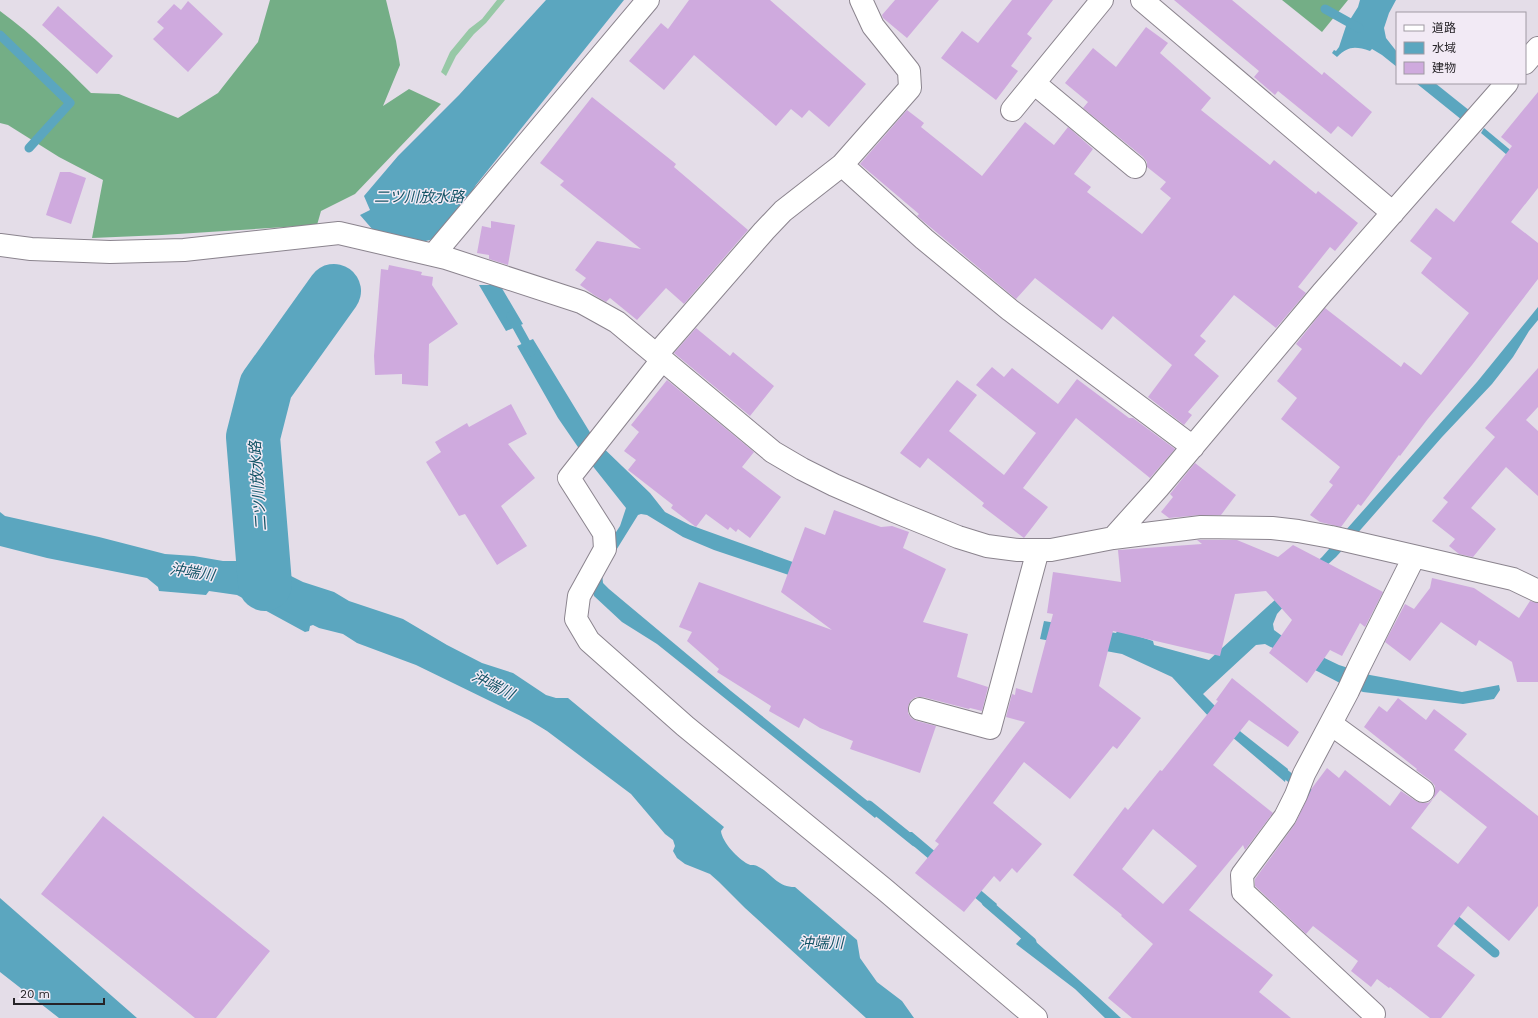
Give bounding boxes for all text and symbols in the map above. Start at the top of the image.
legend [1396,12,1526,84]
text: 道路 [1432,21,1456,35]
text: 水域 [1432,41,1456,55]
text: 建物 [1432,61,1456,75]
water label: 二ツ川放水路 [374,188,466,206]
water label: 二ツ川放水路 [246,438,270,532]
water label: 沖端川 [168,560,218,585]
water label: 沖端川 [469,667,519,704]
water label: 沖端川 [798,934,845,952]
scale bar [14,980,104,1006]
text: 20 m [20,987,50,1001]

